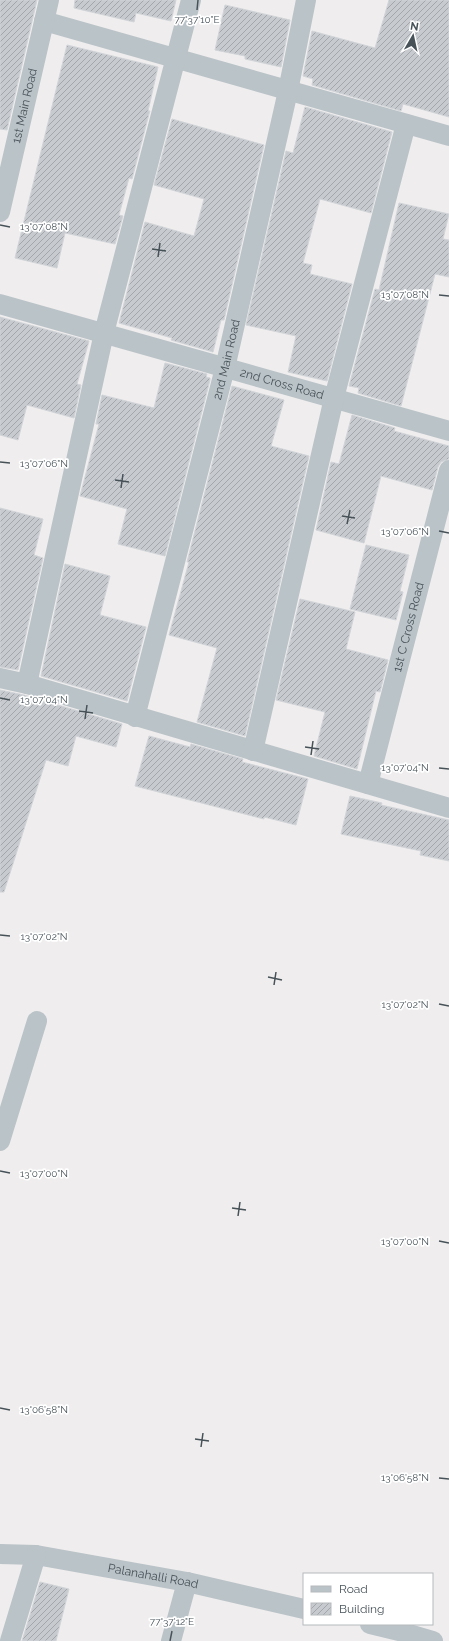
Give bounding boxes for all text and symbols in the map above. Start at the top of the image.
text: 77°37'10"E [174,14,220,25]
north arrow [393,16,433,56]
text: N [409,20,420,34]
street label: 1st Main Road [9,67,40,145]
text: 13°07'08"N [20,221,68,232]
text: 13°07'08"N [381,289,429,300]
street label: 2nd Main Road [210,318,243,401]
street label: 2nd Cross Road [238,365,326,402]
text: 13°07'06"N [20,458,68,469]
text: 13°07'06"N [381,526,429,537]
street label: 1st C Cross Road [390,581,427,674]
text: 13°07'04"N [20,694,68,705]
text: 13°07'04"N [381,762,429,773]
text: 13°07'02"N [20,931,68,942]
text: 13°07'02"N [381,999,429,1010]
text: 13°07'00"N [20,1168,68,1179]
text: 13°07'00"N [381,1236,429,1247]
text: 13°06'58"N [20,1404,68,1415]
text: 13°06'58"N [381,1472,429,1483]
street label: Palanahalli Road [107,1561,200,1591]
legend [303,1573,433,1625]
text: Road [339,1582,368,1596]
text: Building [339,1602,385,1616]
text: 77°37'12"E [150,1616,194,1627]

